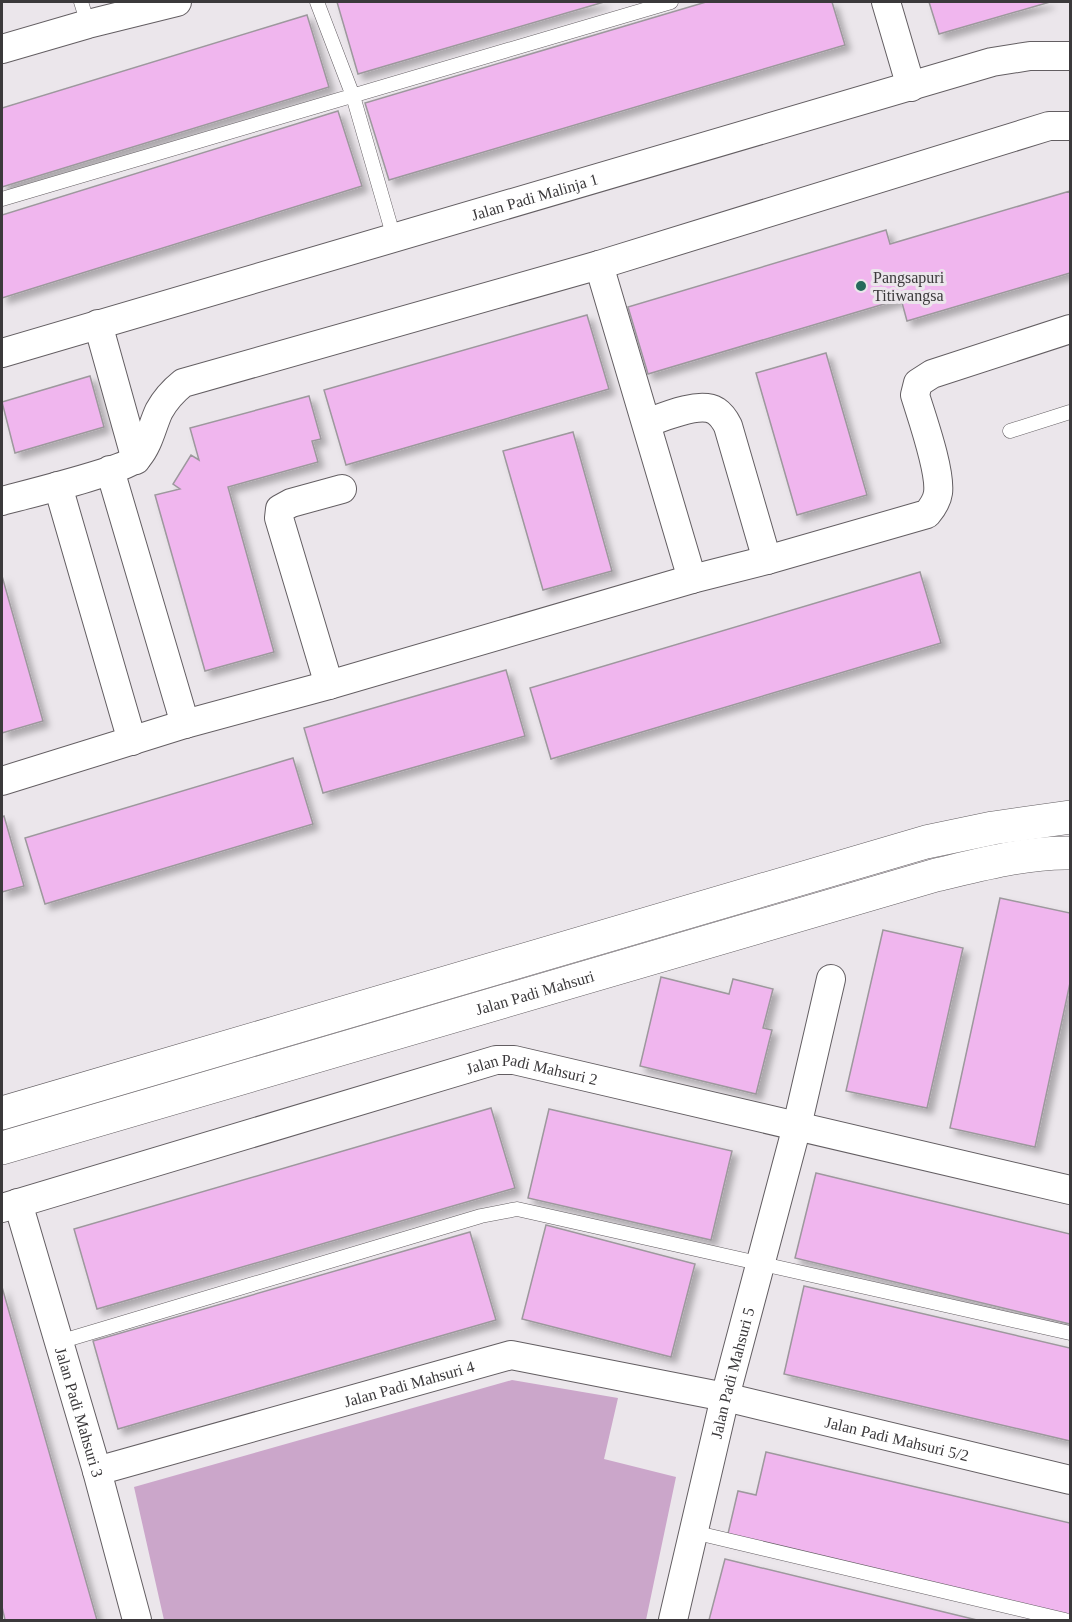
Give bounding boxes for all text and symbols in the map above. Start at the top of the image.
street label: Jalan Padi Malinja 1 [469,170,600,224]
place label: Pangsapuri Titiwangsa [873,269,945,305]
marker: Pangsapuri Titiwangsa [854,279,868,293]
street label: Jalan Padi Mahsuri [474,967,597,1018]
street label: Jalan Padi Mahsuri 2 [464,1051,599,1088]
street label: Jalan Padi Mahsuri 5 [708,1306,757,1440]
street label: Jalan Padi Mahsuri 3 [52,1345,106,1479]
street label: Jalan Padi Mahsuri 4 [342,1358,476,1410]
street label: Jalan Padi Mahsuri 5/2 [823,1413,970,1464]

